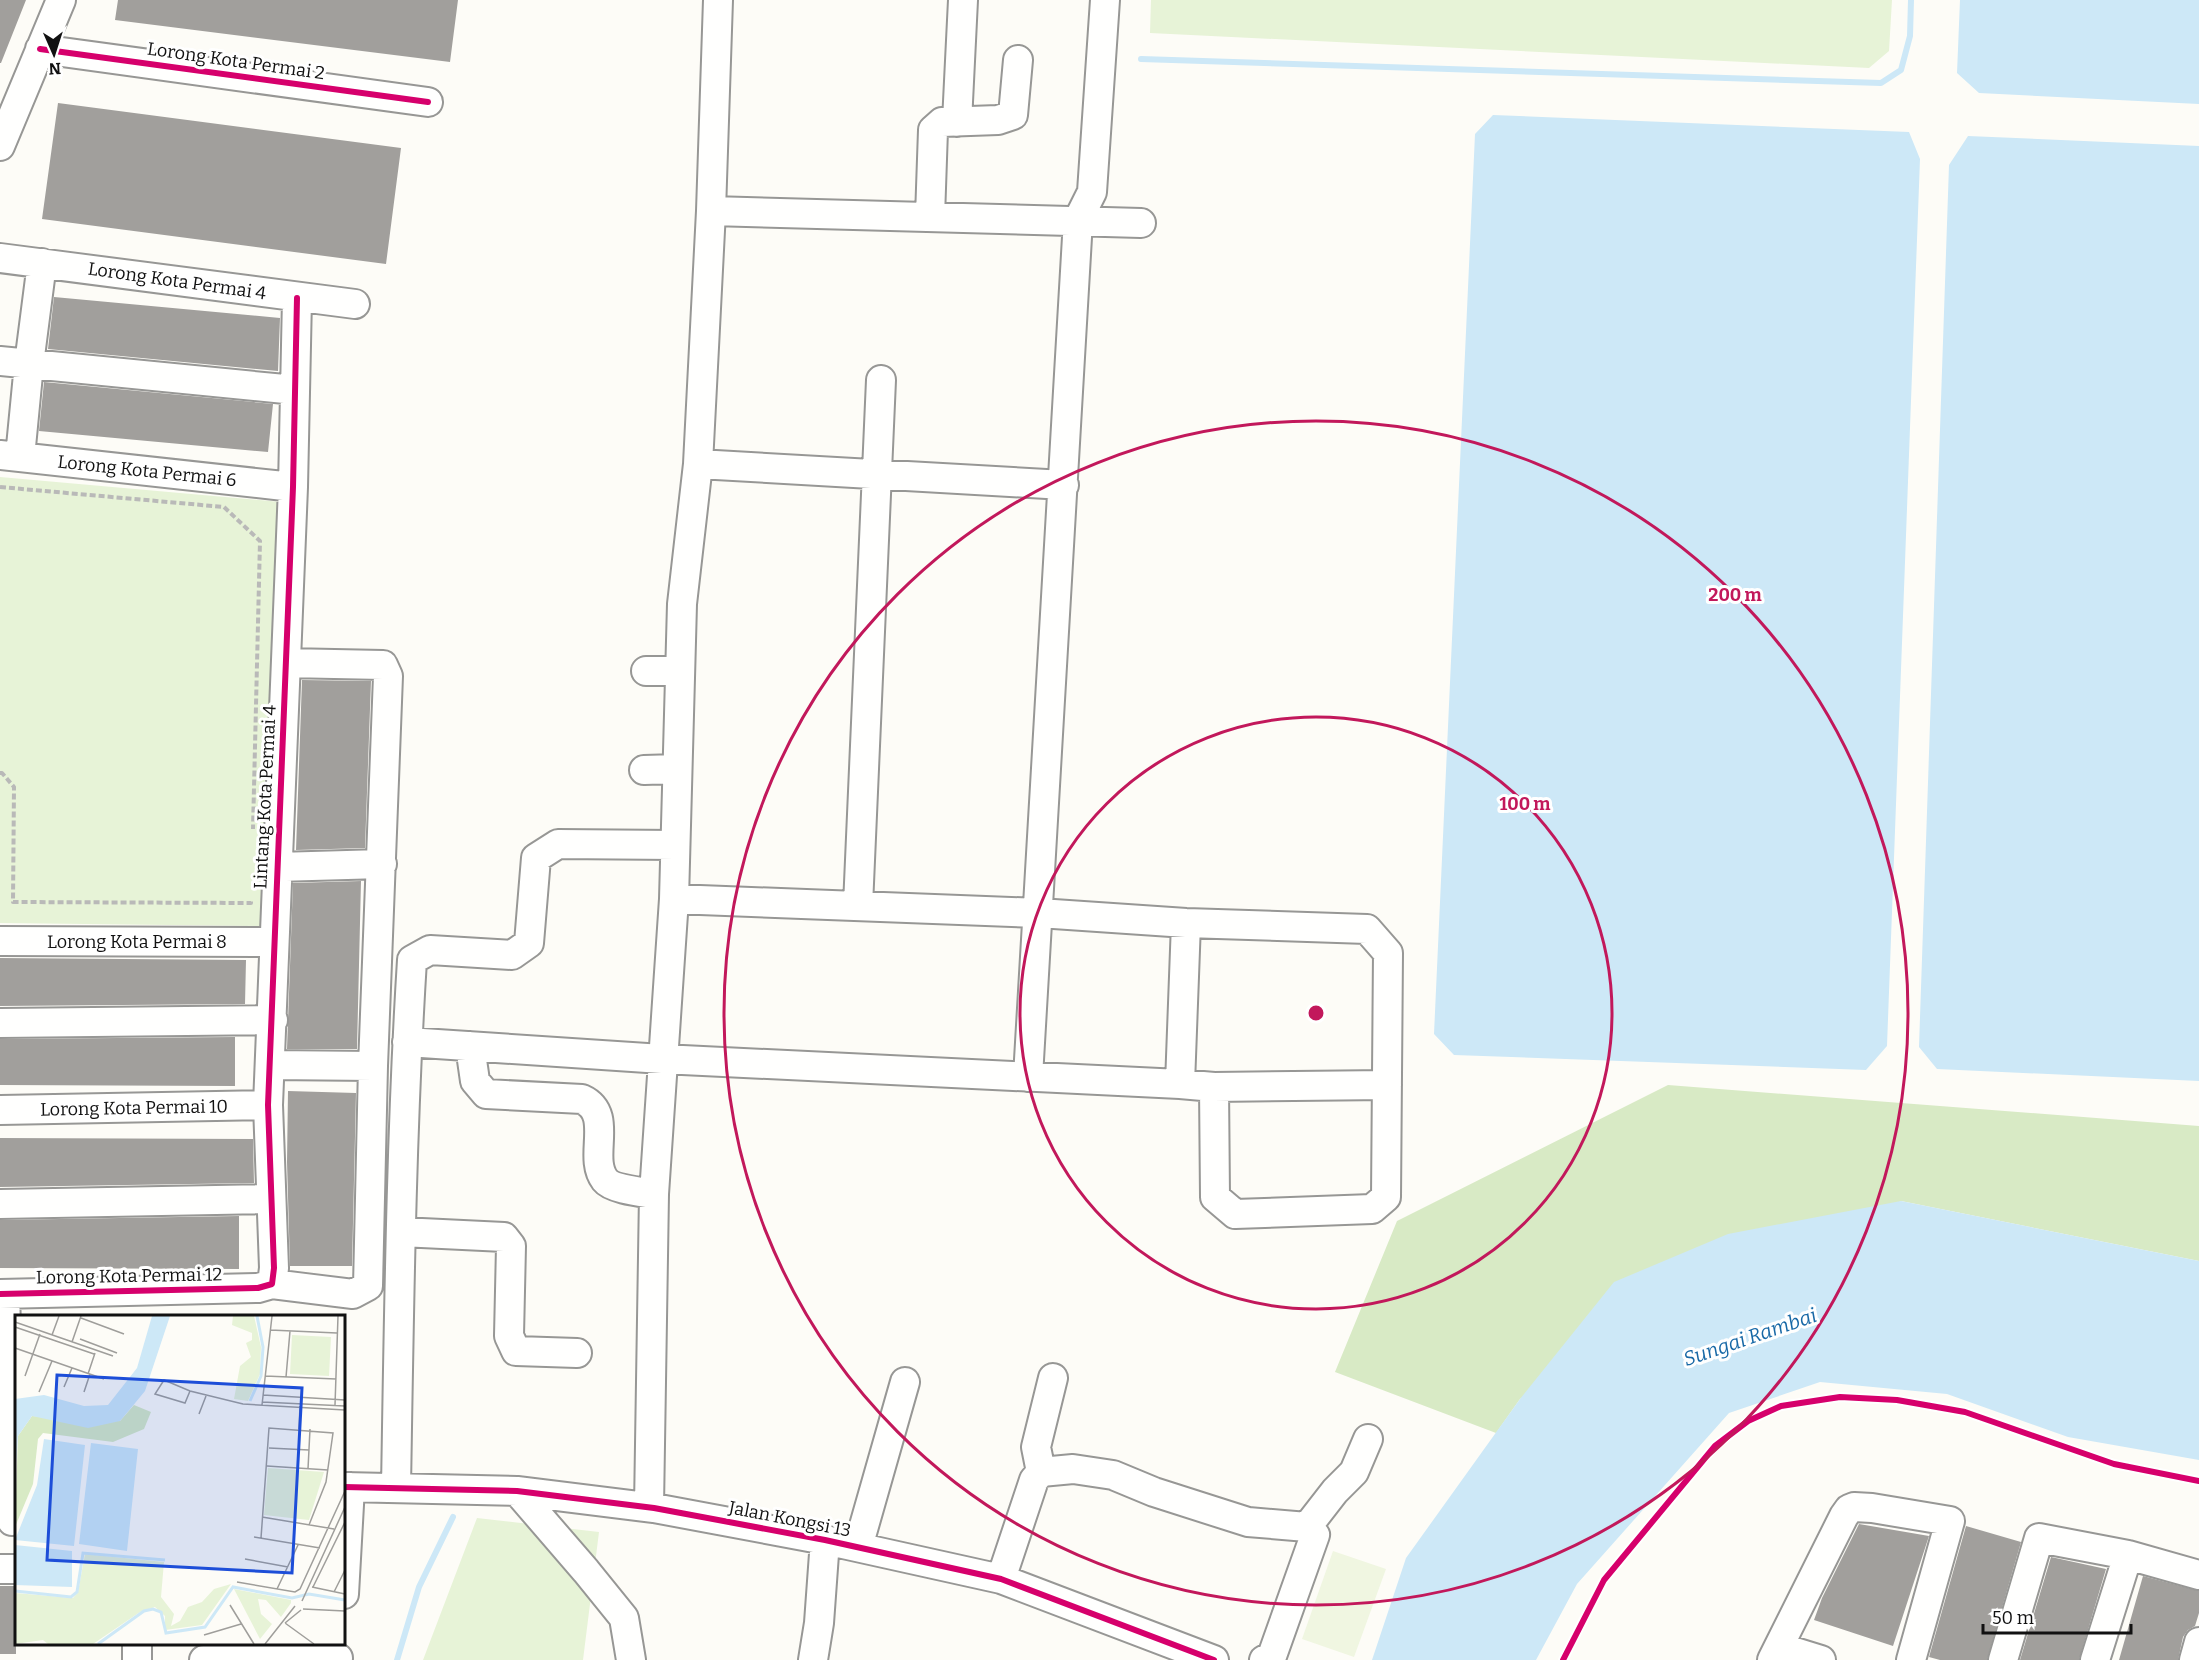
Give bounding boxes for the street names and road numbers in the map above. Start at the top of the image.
street label: Lorong Kota Permai 2 [146,38,326,84]
street label: Lorong Kota Permai 4 [87,258,268,304]
street label: Lorong Kota Permai 6 [57,451,237,491]
street label: Lintang Kota Permai 4 [249,704,281,890]
street label: Lorong Kota Permai 8 [47,931,227,953]
street label: Lorong Kota Permai 10 [40,1095,228,1121]
street label: Lorong Kota Permai 12 [36,1263,222,1289]
street label: Jalan Kongsi 13 [726,1496,853,1542]

